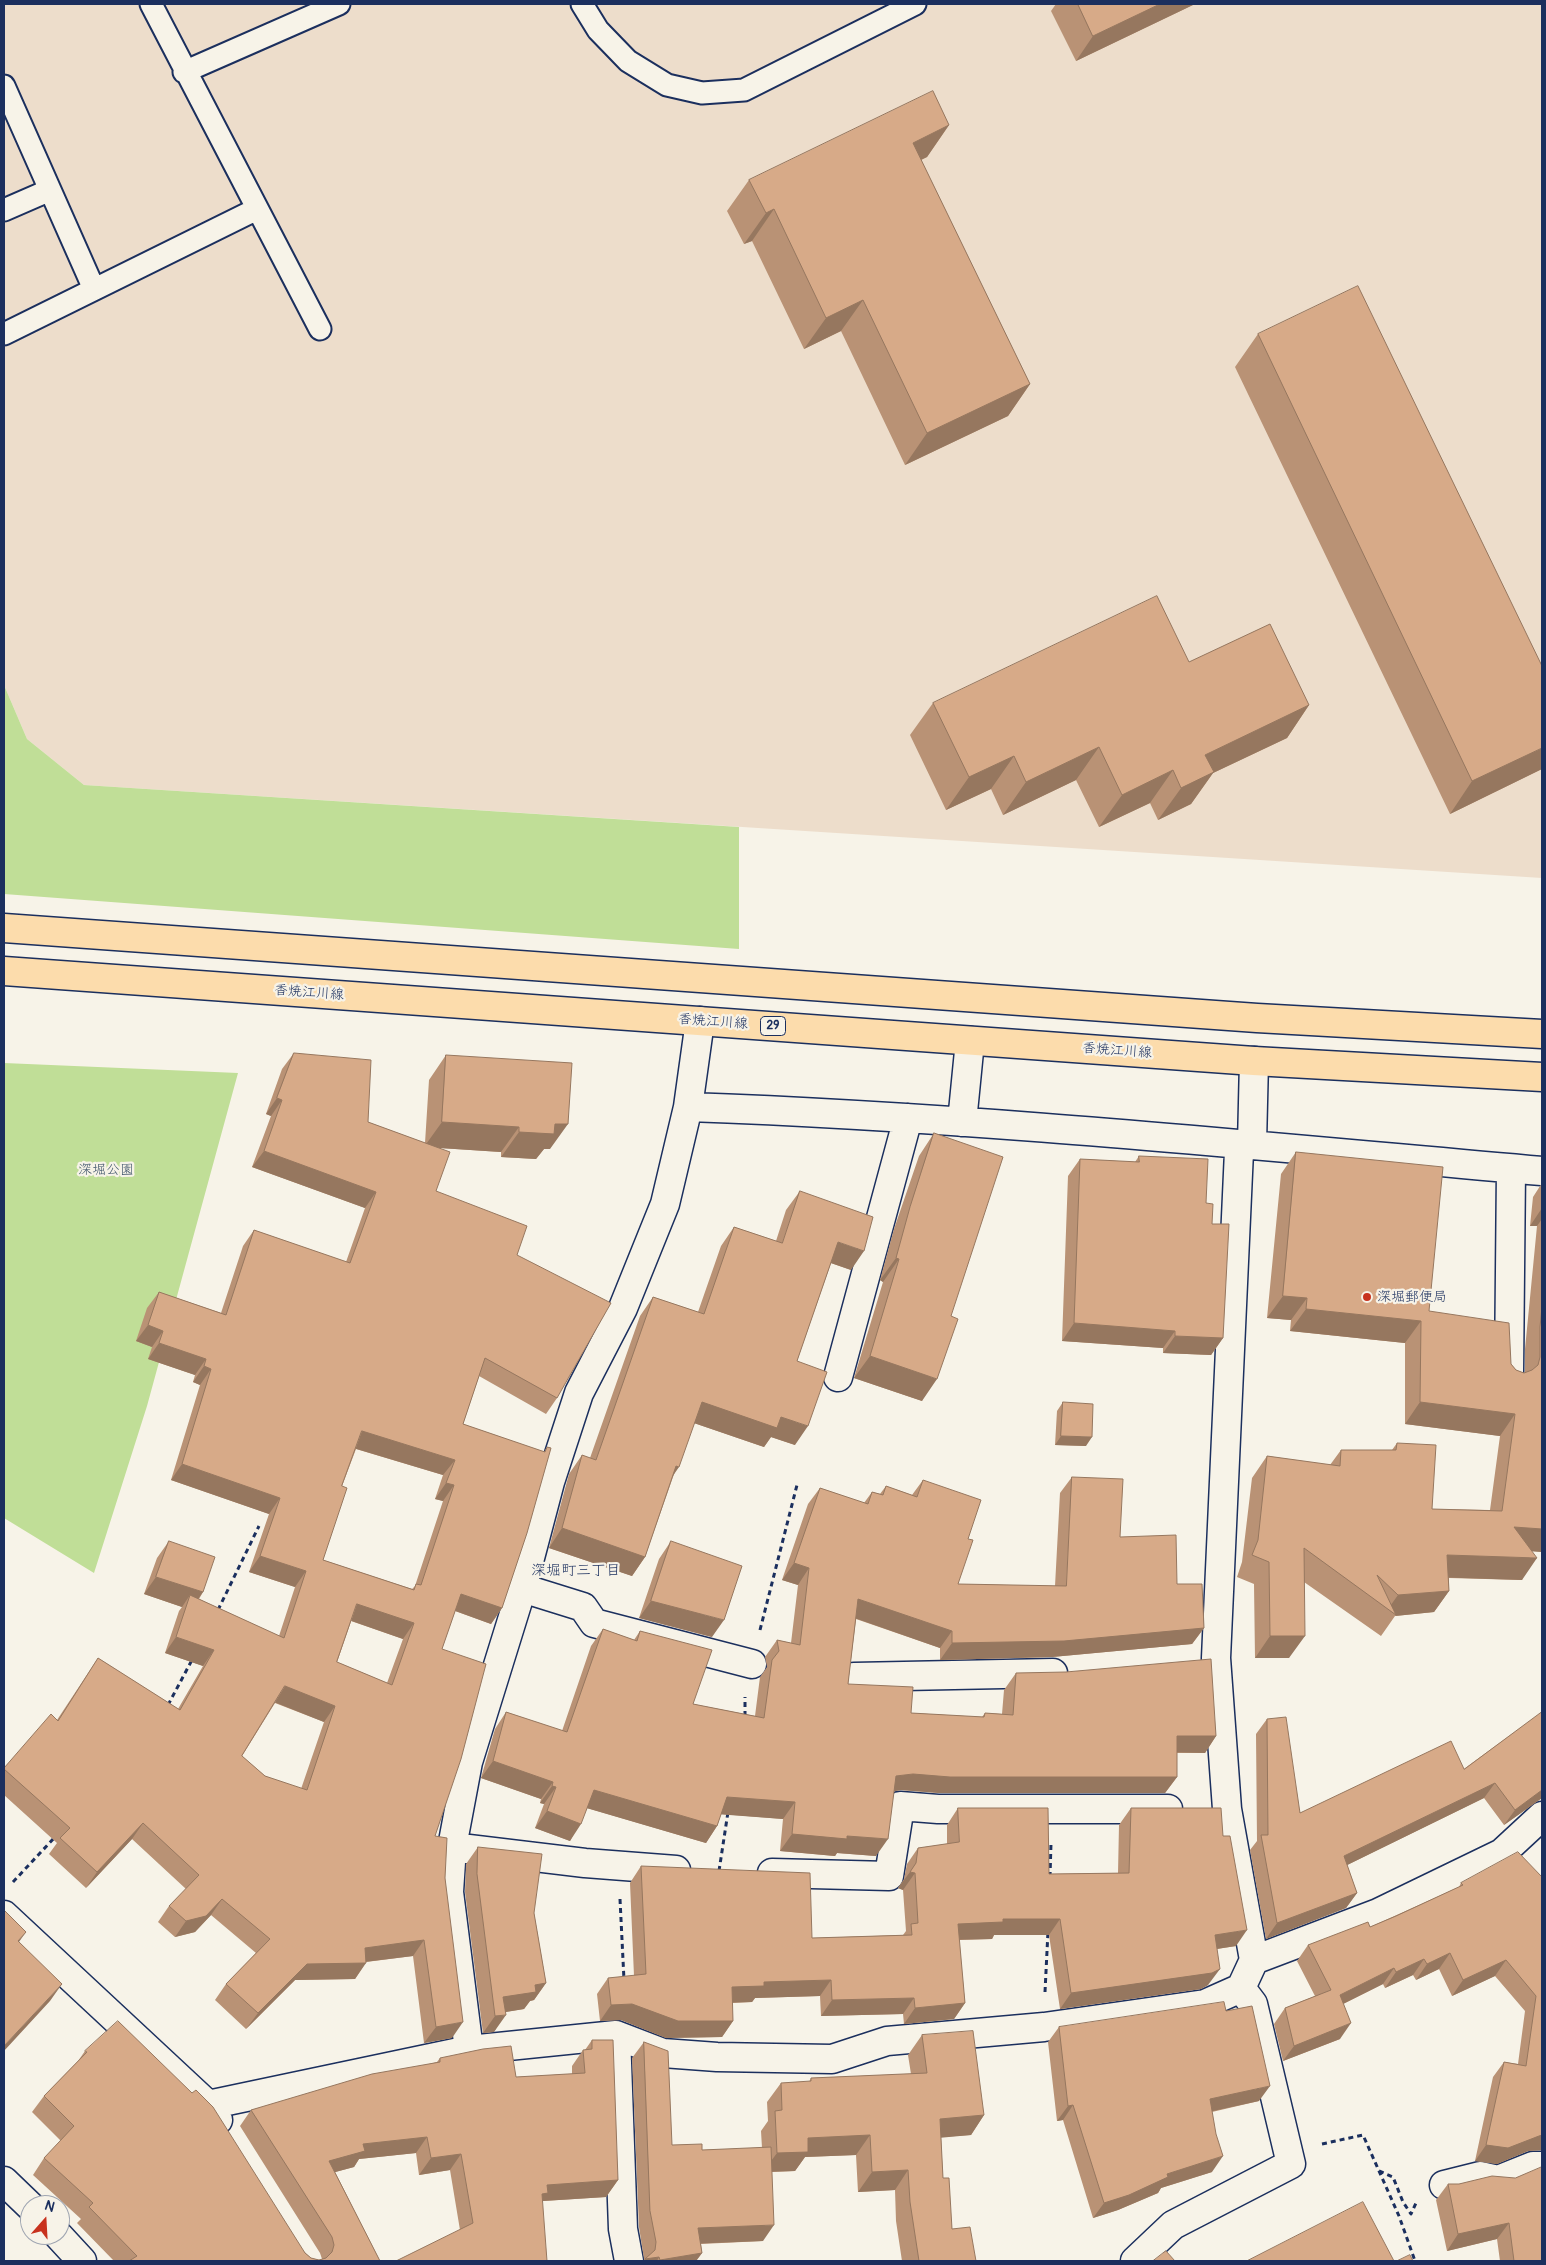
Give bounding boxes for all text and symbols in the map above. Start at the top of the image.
street label: 香焼江川線 [273,982,345,1004]
street label: 香焼江川線 [677,1011,749,1033]
road number: 29 [760,1016,786,1036]
street label: 香焼江川線 [1081,1040,1153,1062]
park label: 深堀公園 [78,1162,134,1178]
place label: 深堀郵便局 [1377,1289,1447,1305]
marker: 深堀郵便局 [1361,1291,1373,1303]
district label: 深堀町三丁目 [531,1562,621,1580]
north arrow [20,2195,70,2245]
text: N [42,2197,57,2216]

